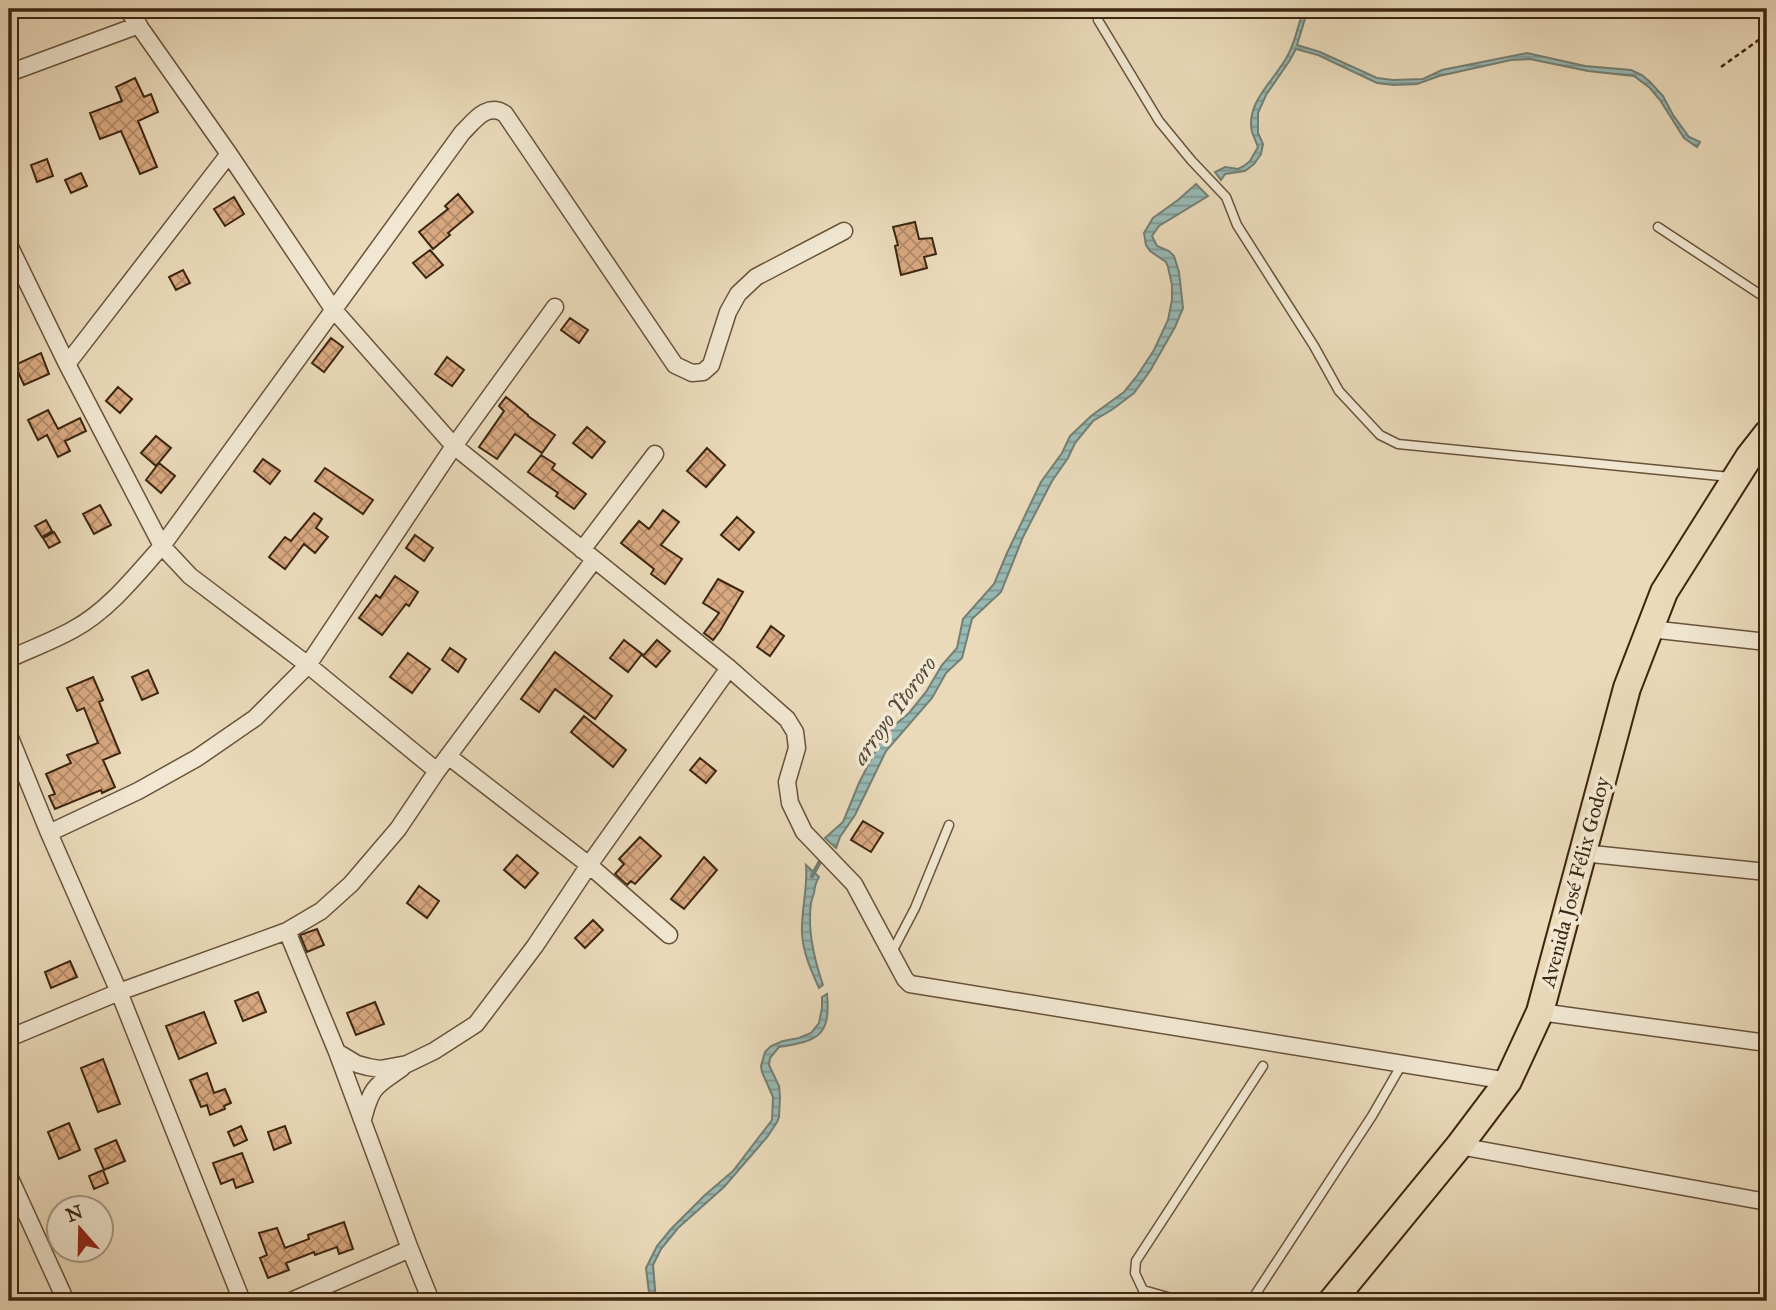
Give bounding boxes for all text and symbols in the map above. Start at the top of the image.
water label: arroyo Ytororo [845,650,943,770]
street label: Avenida José Félix Godoy [1534,773,1616,991]
north arrow [46,1194,116,1264]
text: N [63,1200,86,1227]

